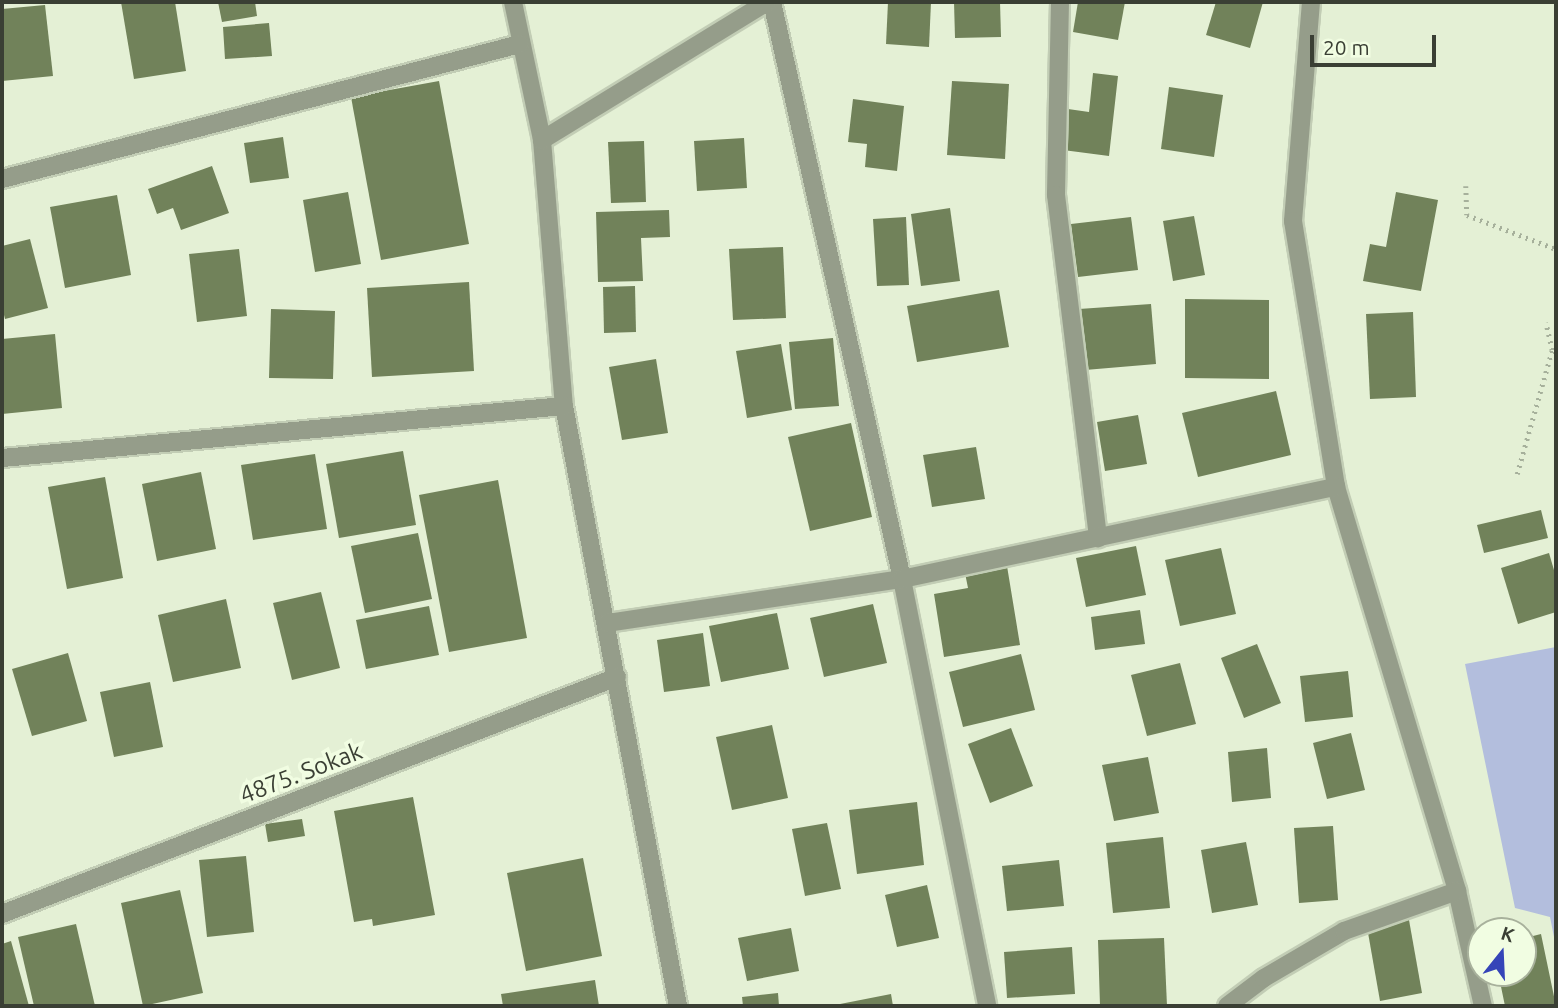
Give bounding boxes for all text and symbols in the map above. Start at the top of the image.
scale bar [1313,21,1439,65]
text: 20 m [1323,35,1370,59]
street label: 4875. Sokak [236,736,366,810]
north arrow [1467,917,1537,987]
text: K [1498,922,1517,946]

